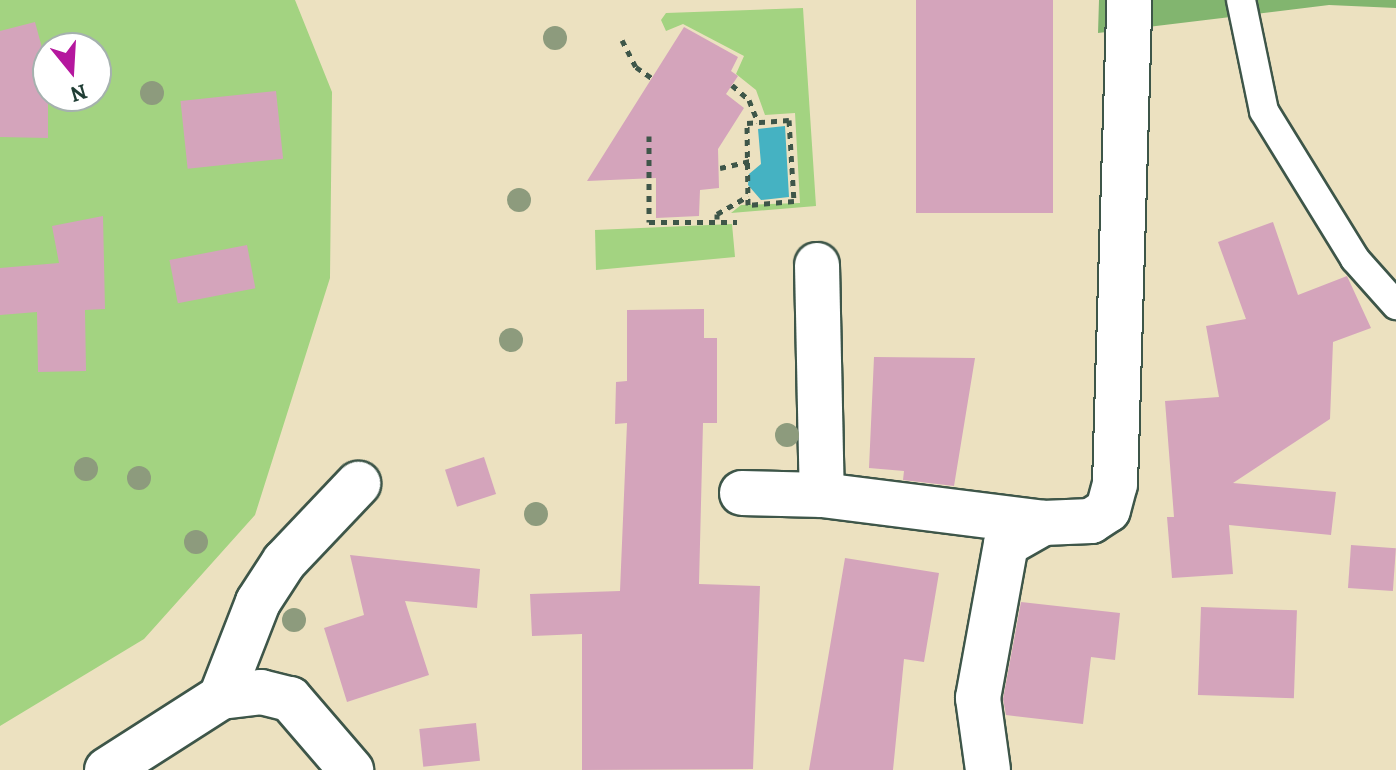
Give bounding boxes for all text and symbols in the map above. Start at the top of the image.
north arrow [32,32,112,112]
text: N [67,76,91,110]

